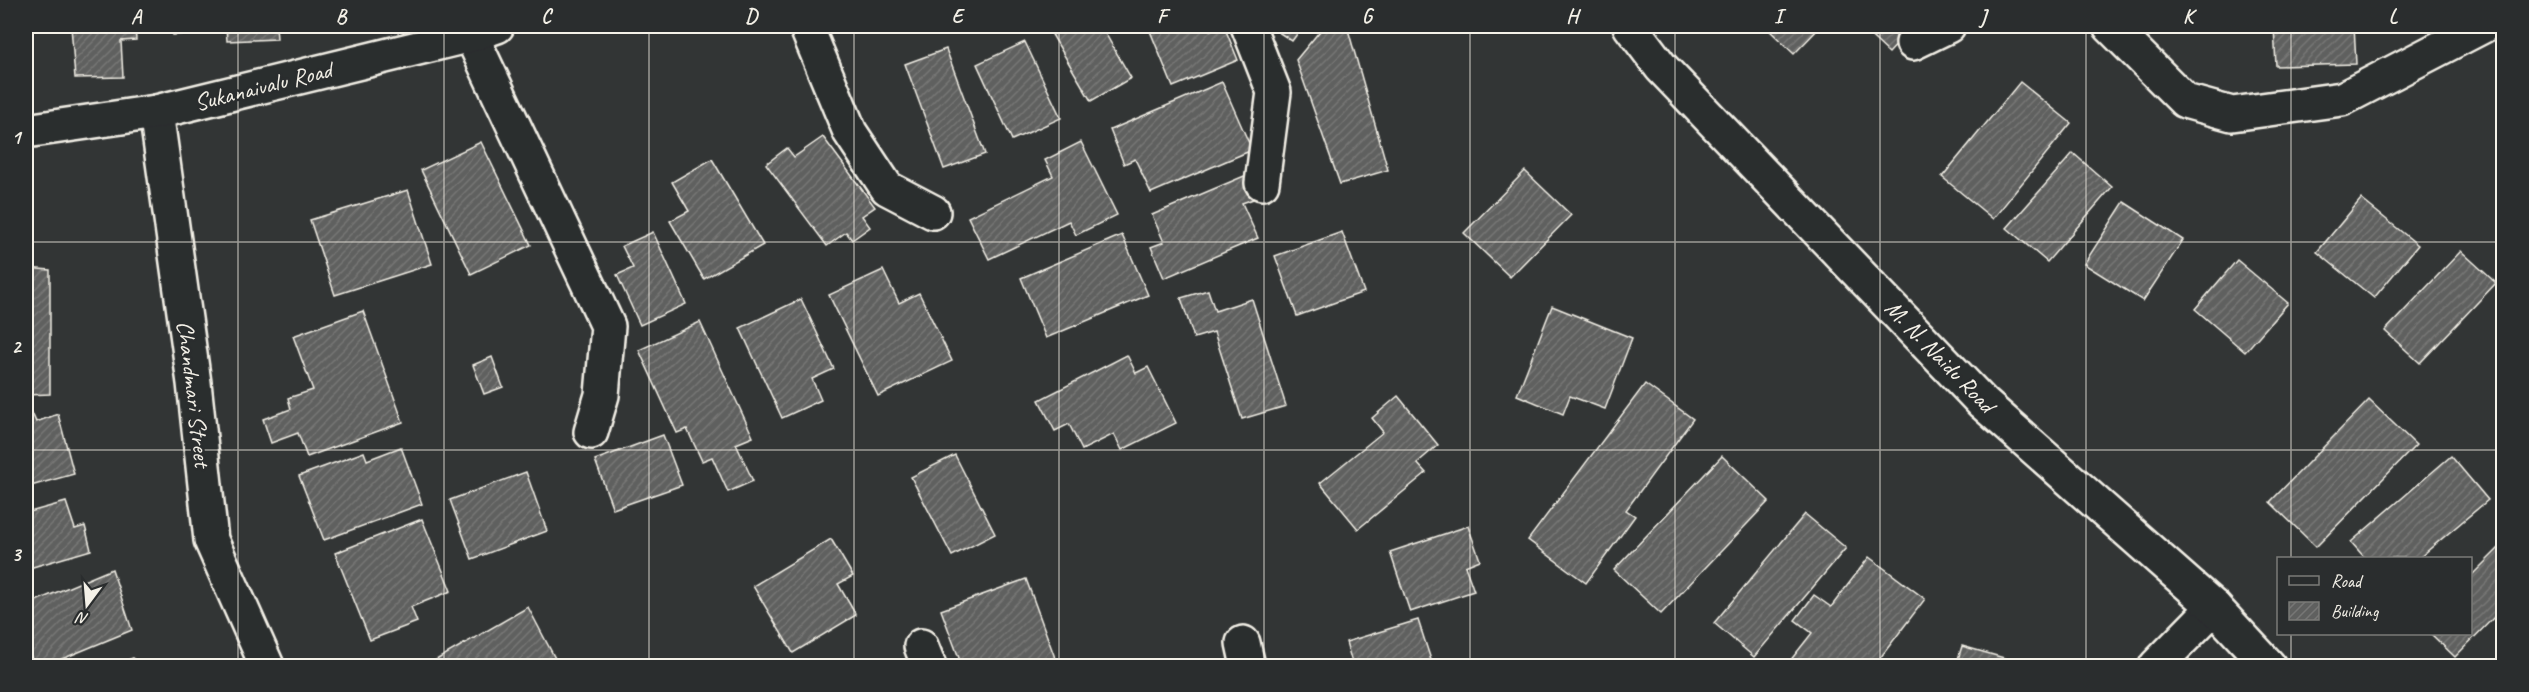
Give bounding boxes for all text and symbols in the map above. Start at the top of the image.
text: A [131,4,143,29]
text: B [336,4,348,29]
text: C [541,4,553,29]
text: D [745,4,759,29]
text: E [952,4,966,29]
text: F [1157,4,1171,29]
text: G [1362,4,1375,29]
text: H [1566,4,1581,29]
text: I [1774,4,1787,29]
text: J [1978,4,1990,29]
text: K [2183,4,2197,29]
text: L [2389,4,2399,29]
street label: Sukanaivalu Road [191,54,338,118]
text: 1 [12,125,23,150]
street label: M. N. Naidu Road [1879,293,2004,421]
street label: Chandmari Street [170,319,218,471]
text: 2 [12,334,23,359]
text: 3 [12,542,23,567]
legend [2277,557,2472,635]
text: Road [2331,570,2364,592]
north arrow [57,575,117,635]
text: Building [2331,600,2380,622]
text: N [73,607,91,629]

